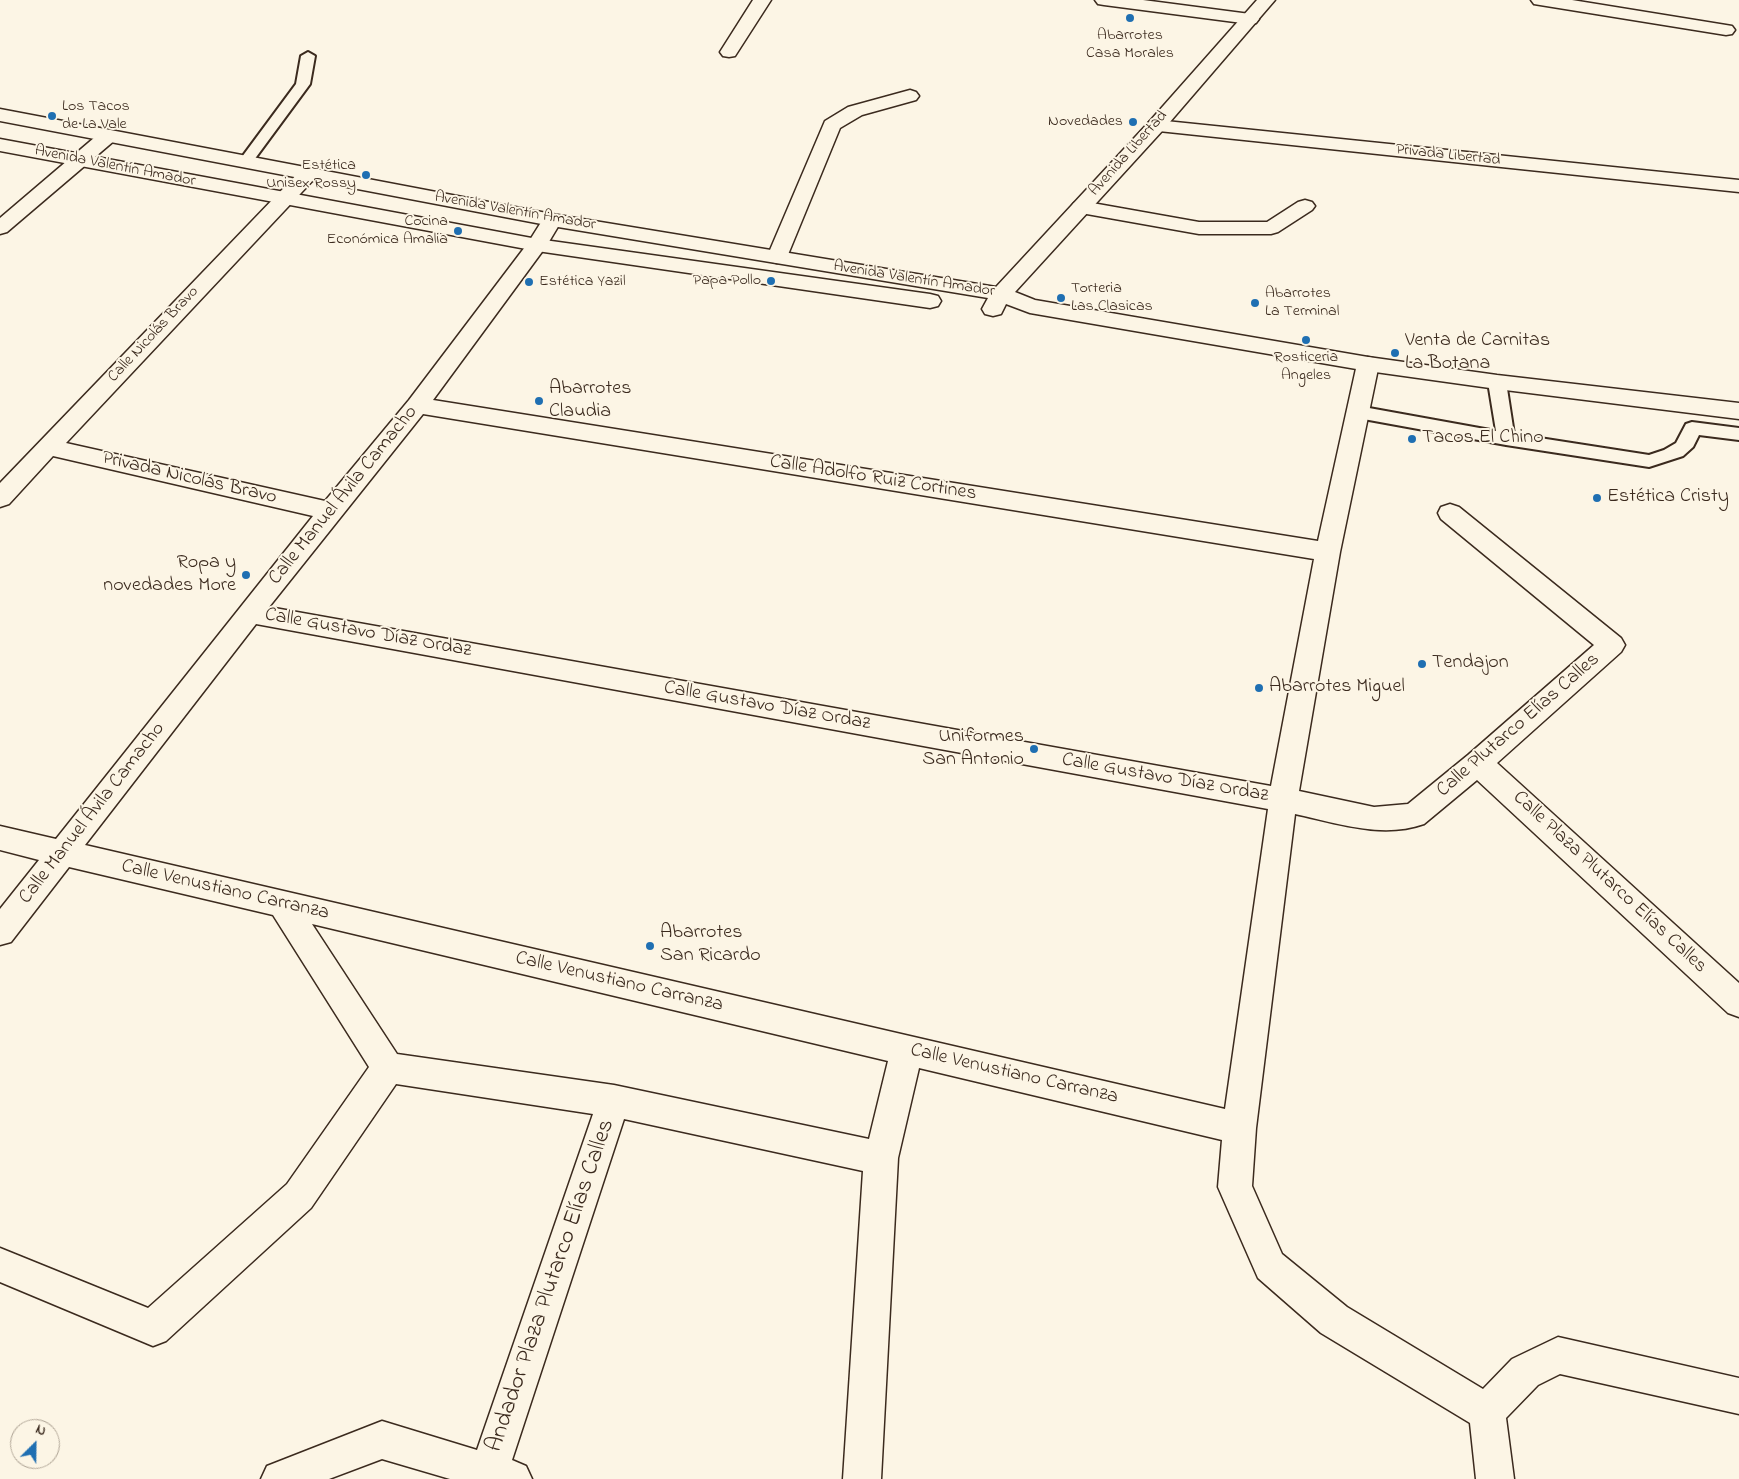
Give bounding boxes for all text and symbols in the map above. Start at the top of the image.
marker: Abarrotes Casa Morales [1124,12,1136,24]
place label: Abarrotes Casa Morales [1086,26,1174,64]
place label: Los Tacos de La Vale [62,97,130,135]
street label: Avenida Libertad [1086,107,1172,201]
marker: Los Tacos de La Vale [46,110,58,122]
place label: Novedades [1048,112,1123,132]
marker: Novedades [1127,116,1139,128]
street label: Privada Libertad [1395,141,1501,171]
street label: Avenida Valentín Amador [33,142,197,192]
place label: Estética Unisex Rossy [266,156,356,194]
marker: Estética Unisex Rossy [360,169,372,181]
street label: Avenida Valentín Amador [433,188,597,236]
place label: Cocina Económica Amalia [327,212,448,250]
marker: Cocina Económica Amalia [452,225,464,237]
street label: Avenida Valentín Amador [832,258,996,302]
place label: Papa Pollo [693,271,761,291]
place label: Estética Yazil [539,272,626,292]
marker: Papa Pollo [765,275,777,287]
marker: Estética Yazil [523,276,535,288]
place label: Torteria Las Clasicas [1071,279,1153,317]
street label: Calle Nicolás Bravo [105,283,203,387]
place label: Abarrotes La Terminal [1265,284,1339,322]
marker: Torteria Las Clasicas [1055,292,1067,304]
marker: Abarrotes La Terminal [1249,297,1261,309]
place label: Venta de Carnitas La Botana [1405,330,1550,377]
marker: Rosticeria Angeles [1300,334,1312,346]
marker: Venta de Carnitas La Botana [1389,347,1401,359]
place label: Rosticeria Angeles [1274,348,1338,386]
place label: Abarrotes Claudia [549,378,631,425]
marker: Abarrotes Claudia [533,395,545,407]
street label: Calle Manuel Ávila Camacho [264,402,424,590]
place label: Tacos El Chino [1422,427,1544,451]
marker: Tacos El Chino [1406,433,1418,445]
street label: Privada Nicolás Bravo [99,447,279,511]
street label: Calle Adolfo Ruiz Cortines [768,451,978,507]
place label: Estética Cristy [1607,486,1729,510]
marker: Estética Cristy [1591,492,1603,504]
place label: Ropa y novedades More [103,552,236,599]
marker: Ropa y novedades More [240,569,252,581]
street label: Calle Gustavo Díaz Ordaz [263,604,473,664]
street label: Calle Plutarco Elías Calles [1433,649,1605,803]
place label: Tendajon [1432,652,1509,676]
marker: Tendajon [1416,658,1428,670]
place label: Abarrotes Miguel [1269,676,1405,700]
street label: Calle Gustavo Díaz Ordaz [662,677,872,737]
marker: Abarrotes Miguel [1253,682,1265,694]
street label: Calle Manuel Ávila Camacho [15,718,171,910]
place label: Uniformes San Antonio [922,726,1024,773]
marker: Uniformes San Antonio [1028,743,1040,755]
street label: Calle Gustavo Díaz Ordaz [1060,749,1270,809]
street label: Calle Plaza Plutarco Elías Calles [1507,787,1711,979]
street label: Calle Venustiano Carranza [119,855,331,927]
place label: Abarrotes San Ricardo [660,922,761,969]
marker: Abarrotes San Ricardo [644,940,656,952]
street label: Calle Venustiano Carranza [513,947,725,1019]
street label: Calle Venustiano Carranza [908,1039,1120,1111]
street label: Andador Plaza Plutarco Elías Calles [481,1116,623,1456]
north arrow [10,1419,60,1469]
text: N [32,1419,49,1442]

